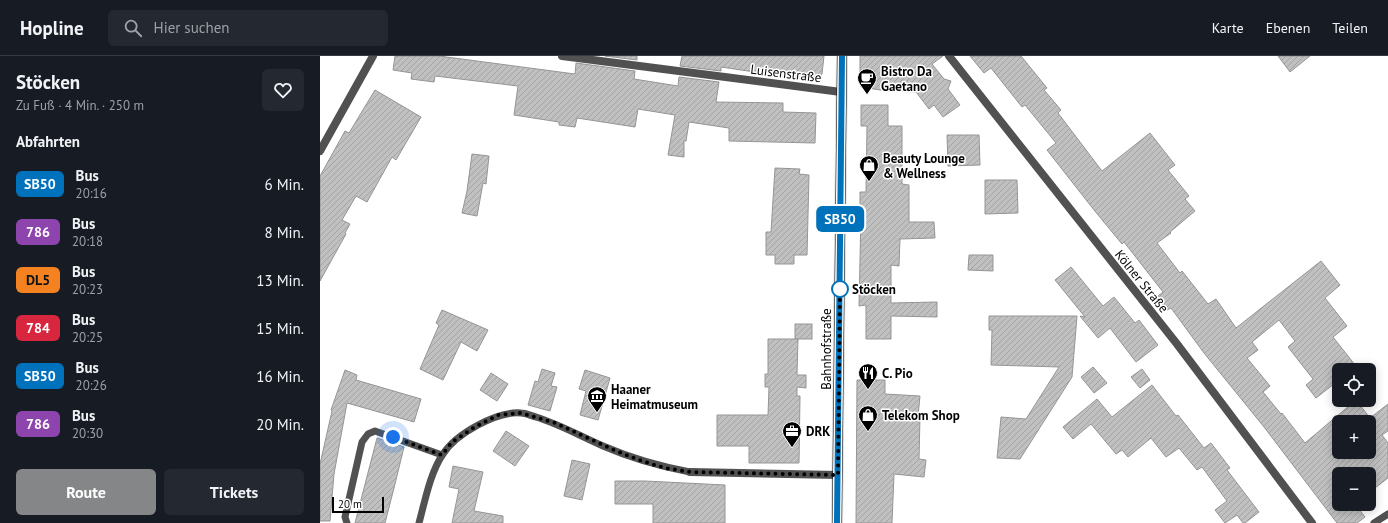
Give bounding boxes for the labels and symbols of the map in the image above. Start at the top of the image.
street label: Luisenstraße [750,61,822,86]
place label: Bistro Da Gaetano [881,63,932,95]
cafe icon: Bistro Da Gaetano [856,67,878,95]
place label: Beauty Lounge & Wellness [883,150,965,182]
shop icon: Beauty Lounge & Wellness [858,154,880,182]
line badge: SB50 [812,206,868,232]
street label: Kölner Straße [1111,246,1172,316]
marker: Stöcken [831,280,849,298]
place label: Stöcken [852,281,896,298]
street label: Bahnhofstraße [818,308,835,390]
restaurant icon: C. Pio [857,362,879,390]
place label: C. Pio [882,365,913,382]
place label: Haaner Heimatmuseum [611,381,698,413]
museum icon: Haaner Heimatmuseum [586,385,608,413]
shop icon: Telekom Shop [857,404,879,432]
place label: Telekom Shop [882,407,960,424]
office icon: DRK [781,420,803,448]
place label: DRK [806,423,830,440]
your location [383,427,403,447]
scale bar [332,495,384,514]

